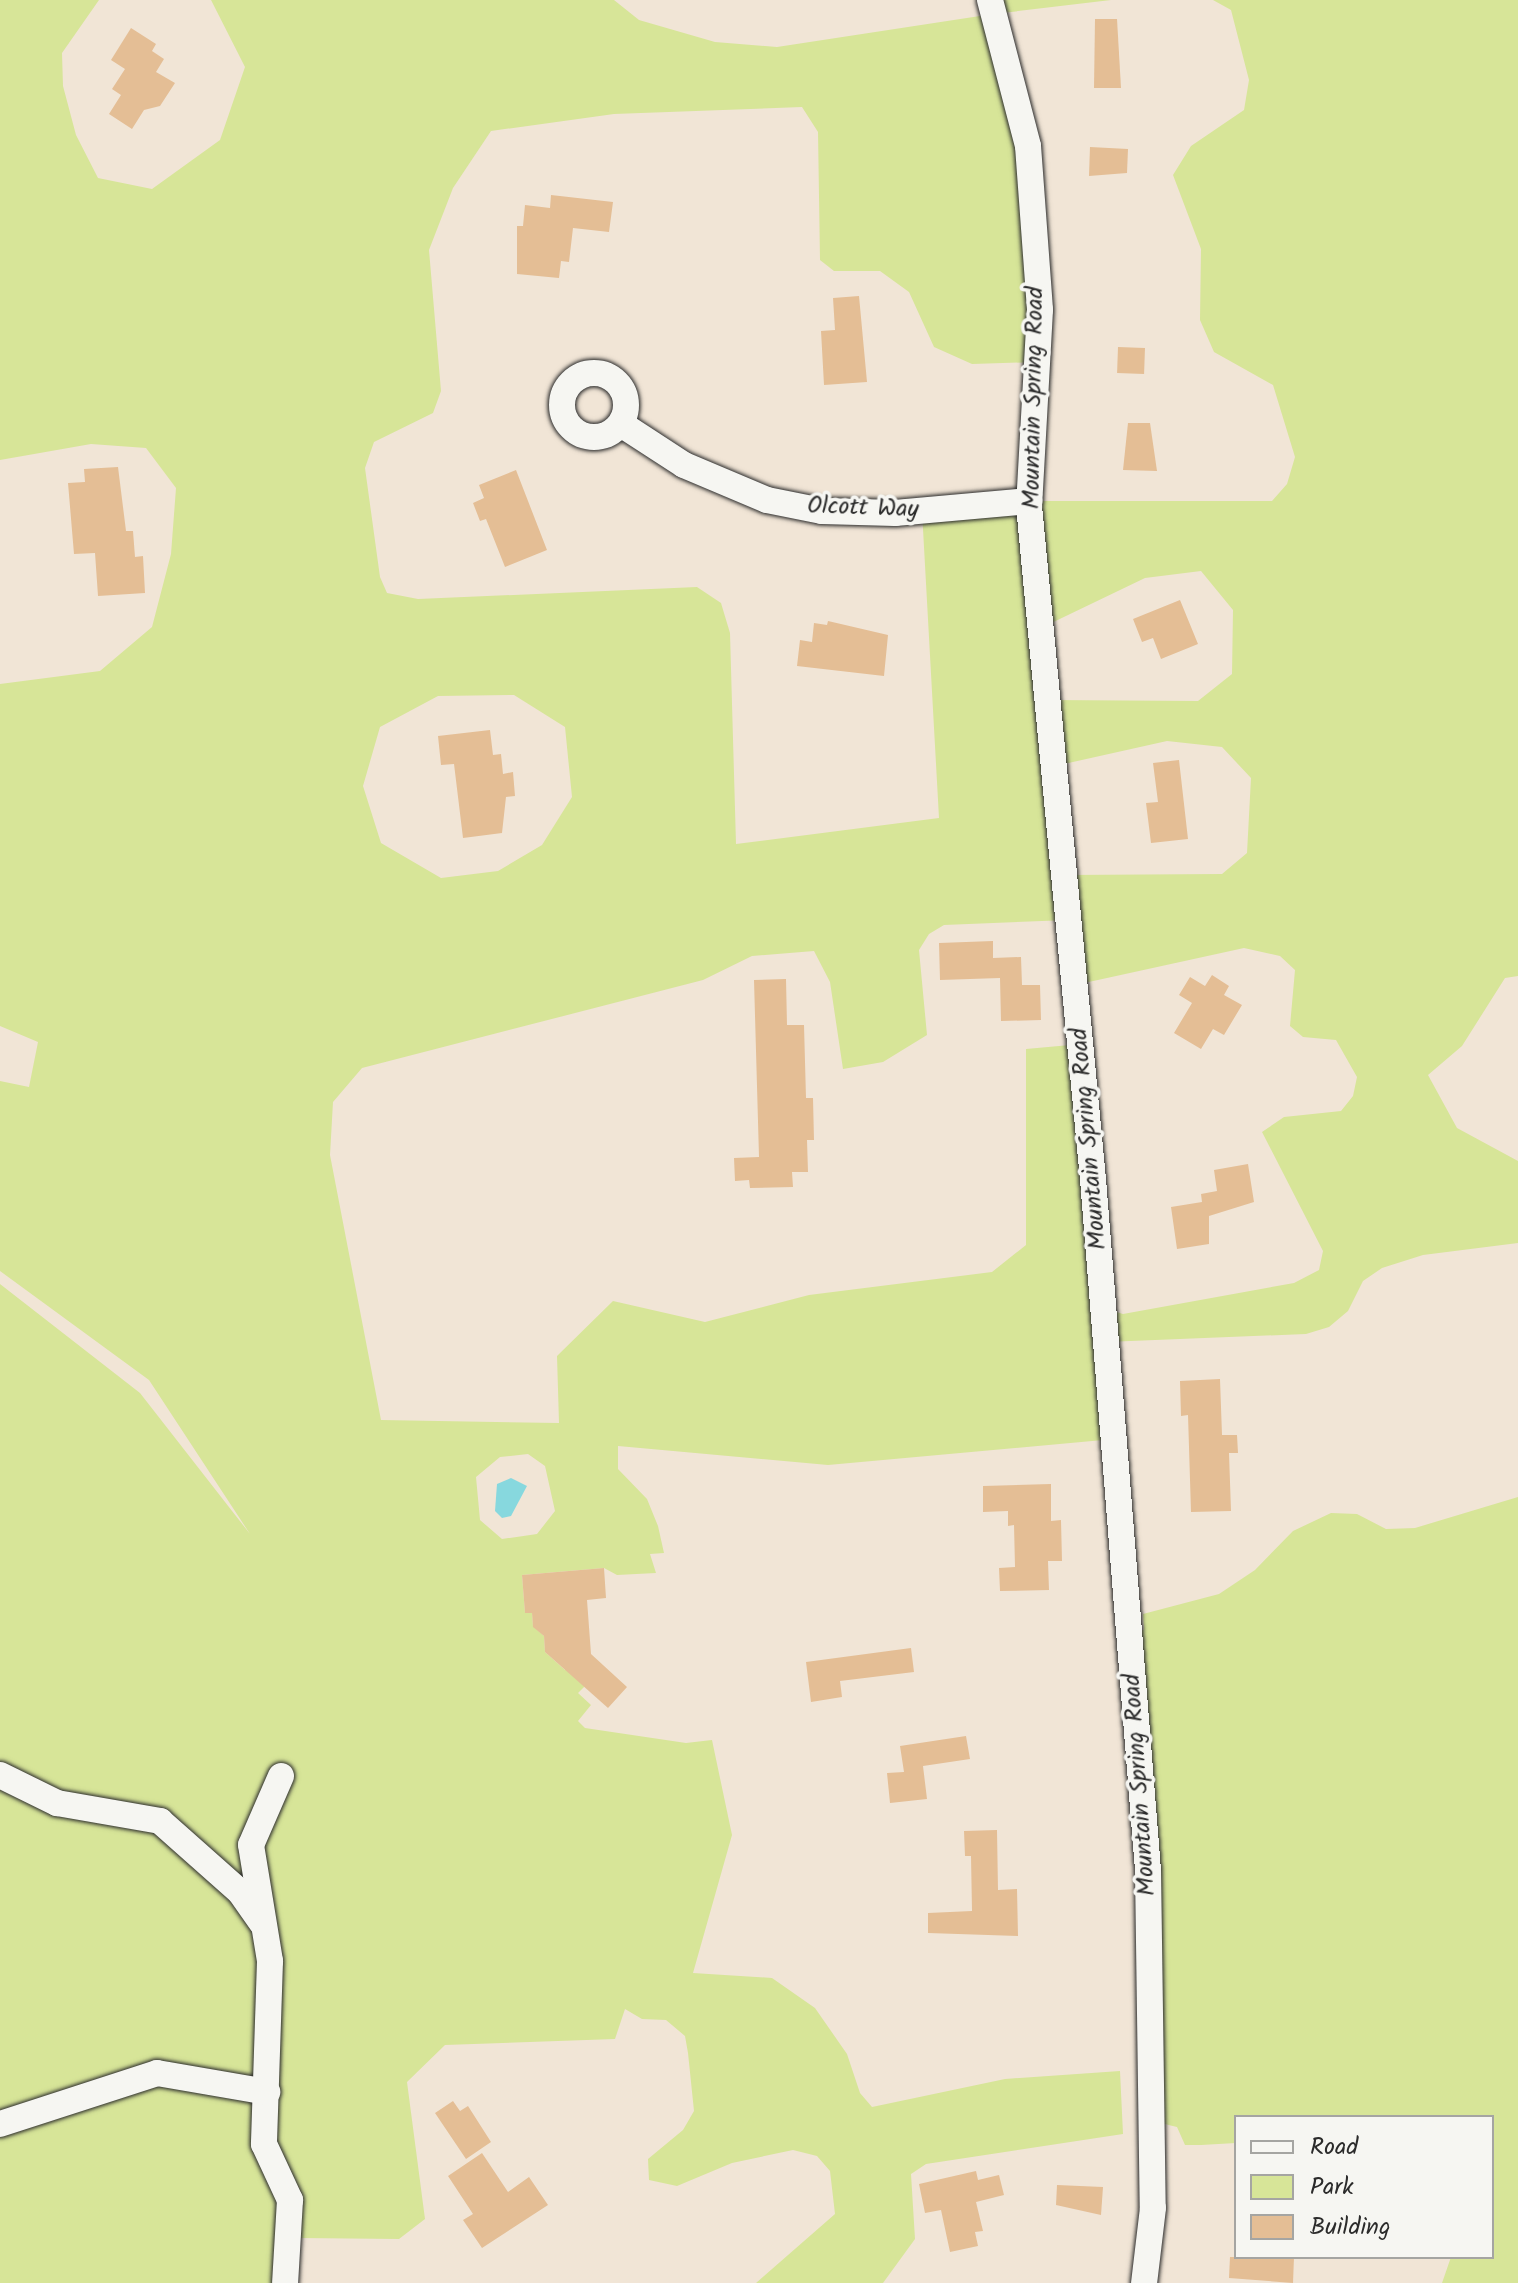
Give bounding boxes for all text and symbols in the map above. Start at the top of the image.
street label: Mountain Spring Road [1018,286,1050,510]
street label: Olcott Way [807,492,919,524]
street label: Mountain Spring Road [1065,1027,1113,1251]
street label: Mountain Spring Road [1118,1673,1162,1897]
legend [1234,2115,1494,2259]
text: Road [1310,2128,1358,2167]
text: Park [1310,2168,1354,2207]
text: Building [1310,2208,1390,2247]

